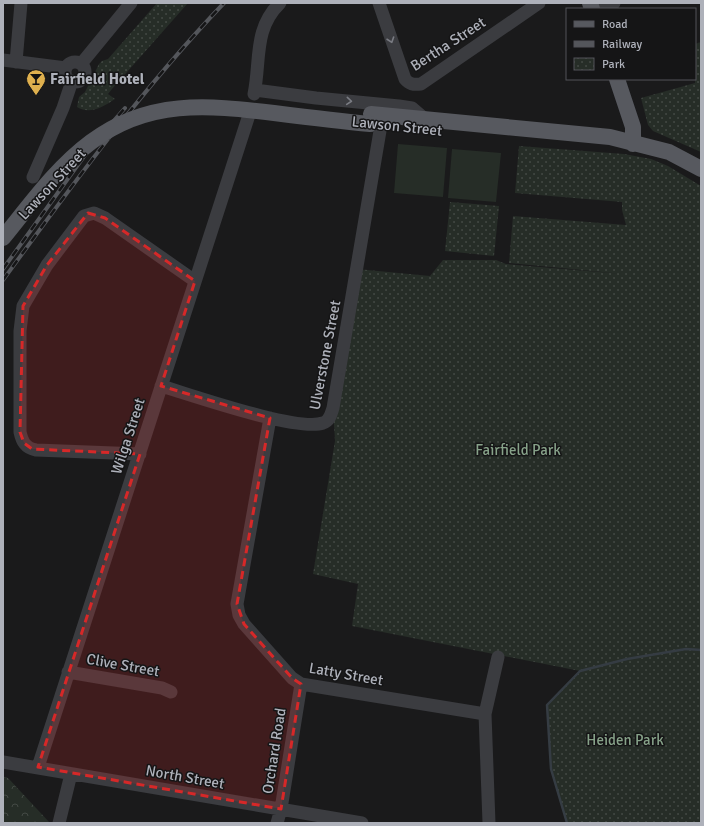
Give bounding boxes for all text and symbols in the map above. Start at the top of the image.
legend [566,8,696,80]
street label: Bertha Street [407,13,489,75]
text: Road [602,17,628,32]
one-way arrow [387,36,395,43]
text: Railway [602,37,642,52]
text: Park [602,57,625,72]
bar icon: Fairfield Hotel [25,68,47,96]
place label: Fairfield Hotel [50,70,145,88]
one-way arrow [346,97,352,106]
street label: Lawson Street [351,112,443,140]
street label: Lawson Street [14,145,90,223]
street label: Ulverstone Street [306,299,344,411]
street label: Wilga Street [107,396,149,476]
park label: Fairfield Park [475,441,561,459]
street label: Clive Street [85,650,161,680]
street label: Latty Street [307,659,385,689]
street label: Orchard Road [258,707,290,795]
park label: Heiden Park [586,731,664,749]
street label: North Street [144,761,226,793]

